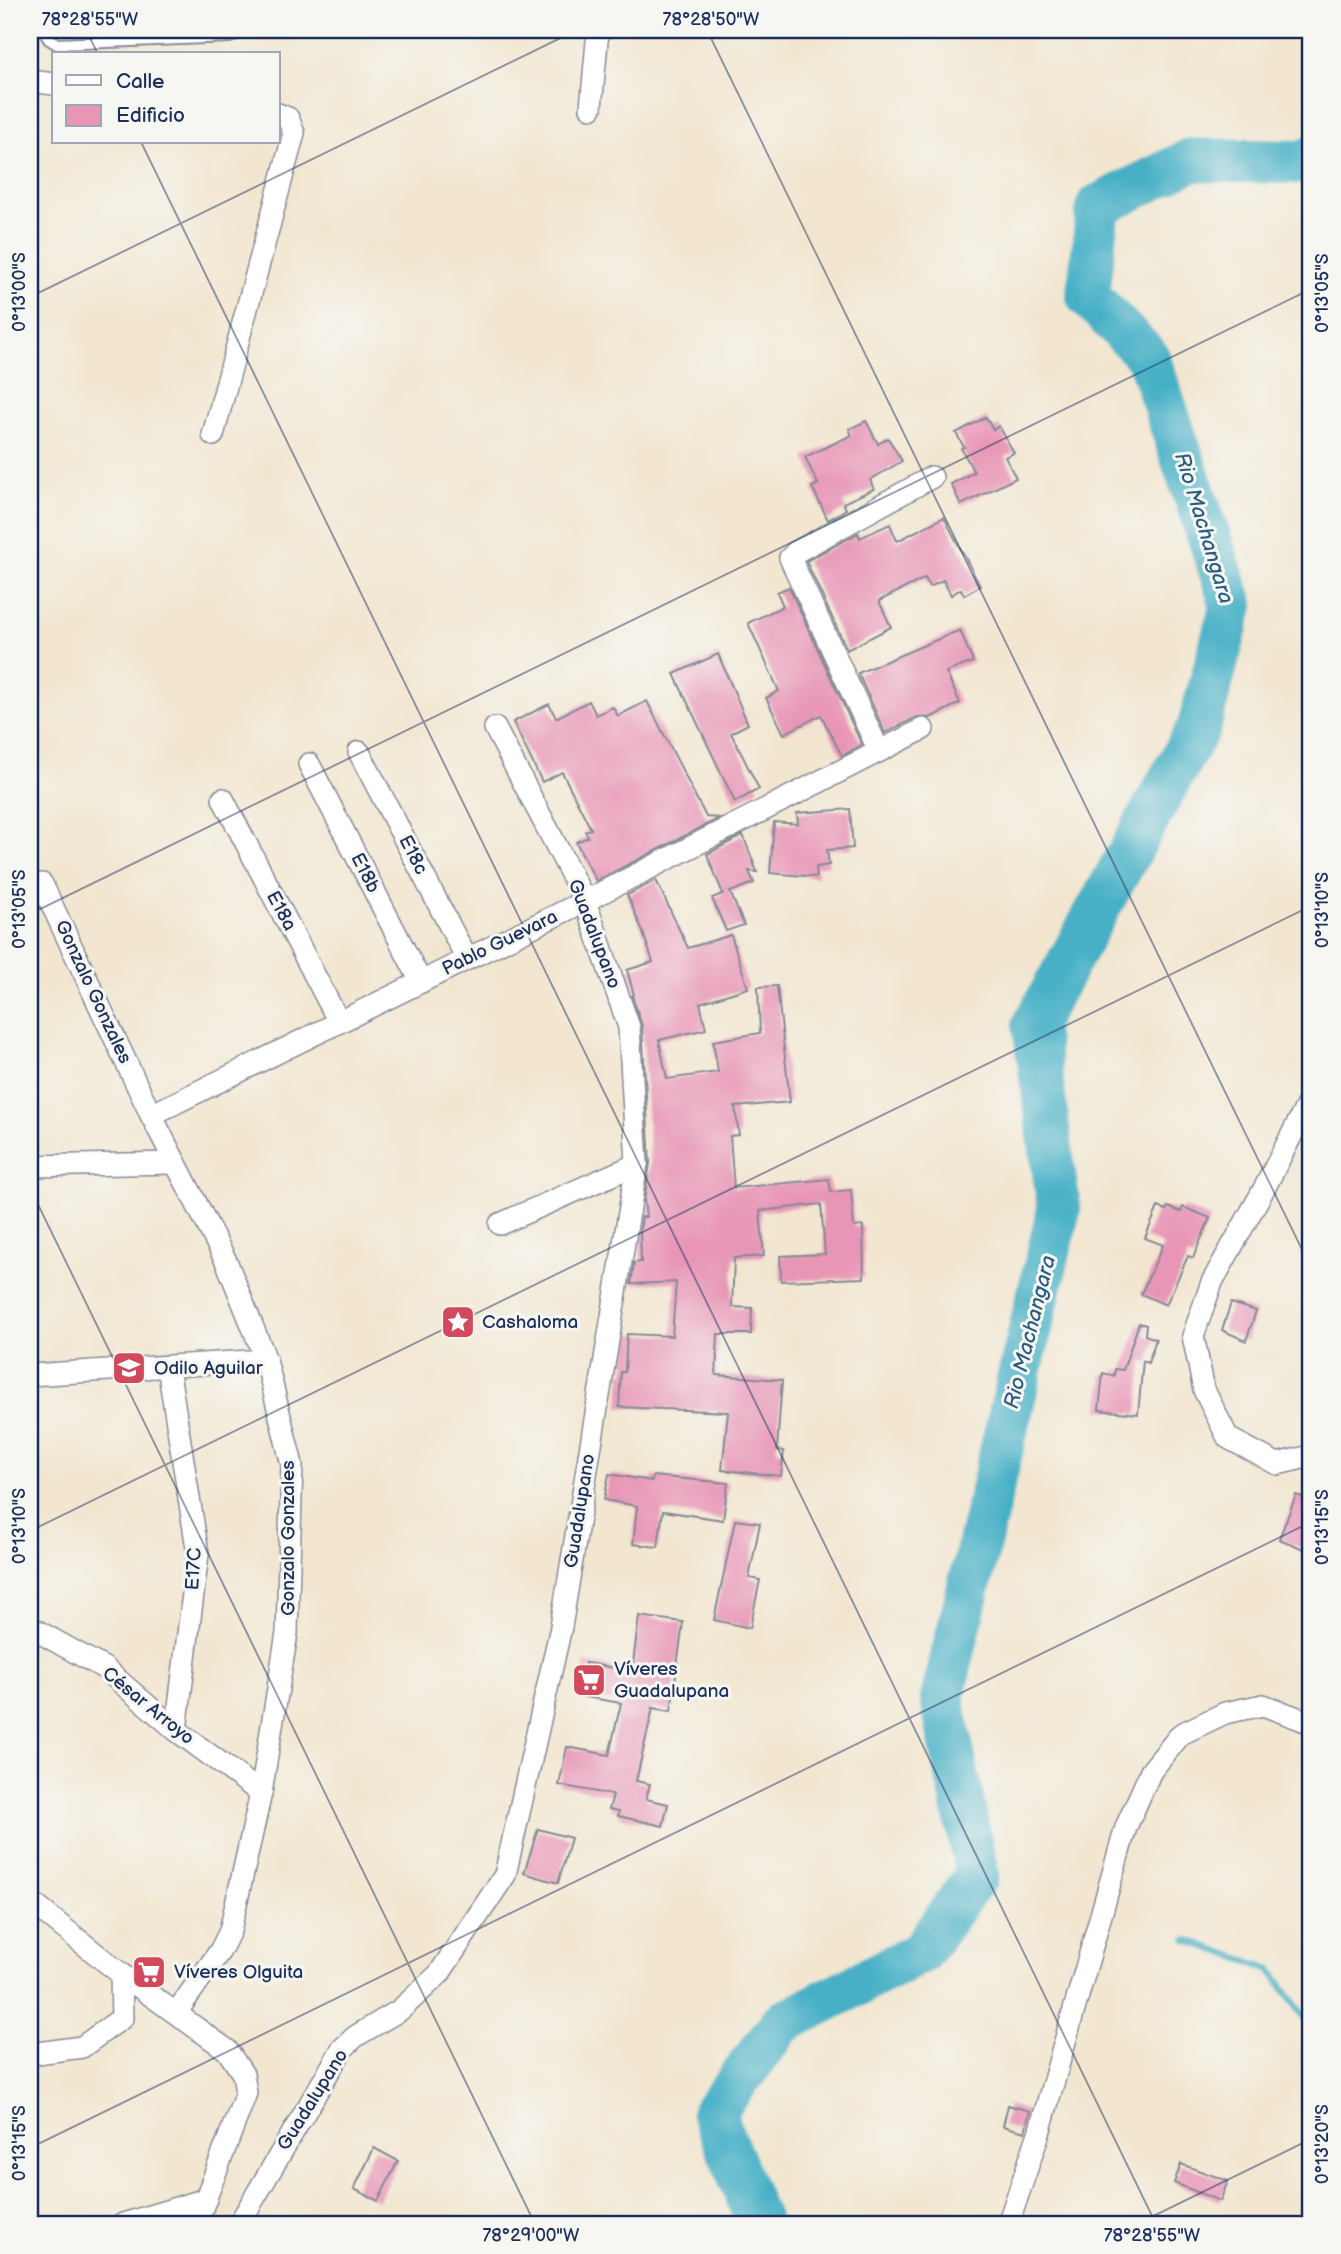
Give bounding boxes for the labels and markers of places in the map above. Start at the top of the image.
place icon: Cashaloma [439,1303,477,1341]
place label: Cashaloma [482,1311,578,1334]
school or university icon: Odilo Aguilar [110,1349,148,1387]
place label: Odilo Aguilar [154,1357,264,1380]
place label: Víveres Guadalupana [614,1658,729,1703]
supermarket icon: Víveres Guadalupana [570,1661,608,1699]
supermarket icon: Víveres Olguita [130,1953,168,1991]
place label: Víveres Olguita [174,1961,303,1984]

